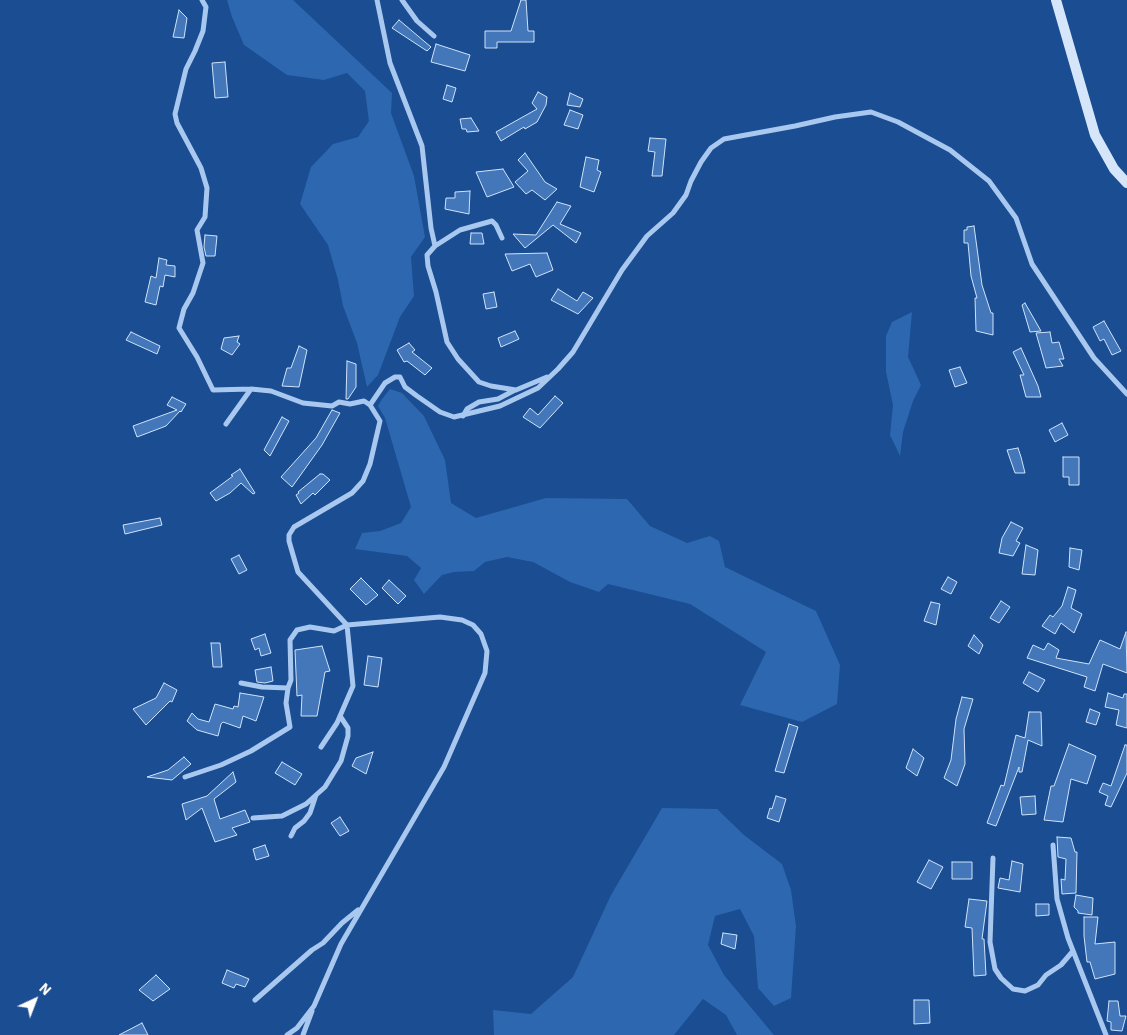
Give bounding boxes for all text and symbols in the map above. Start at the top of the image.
north arrow [10,975,60,1025]
text: N [35,979,55,999]

